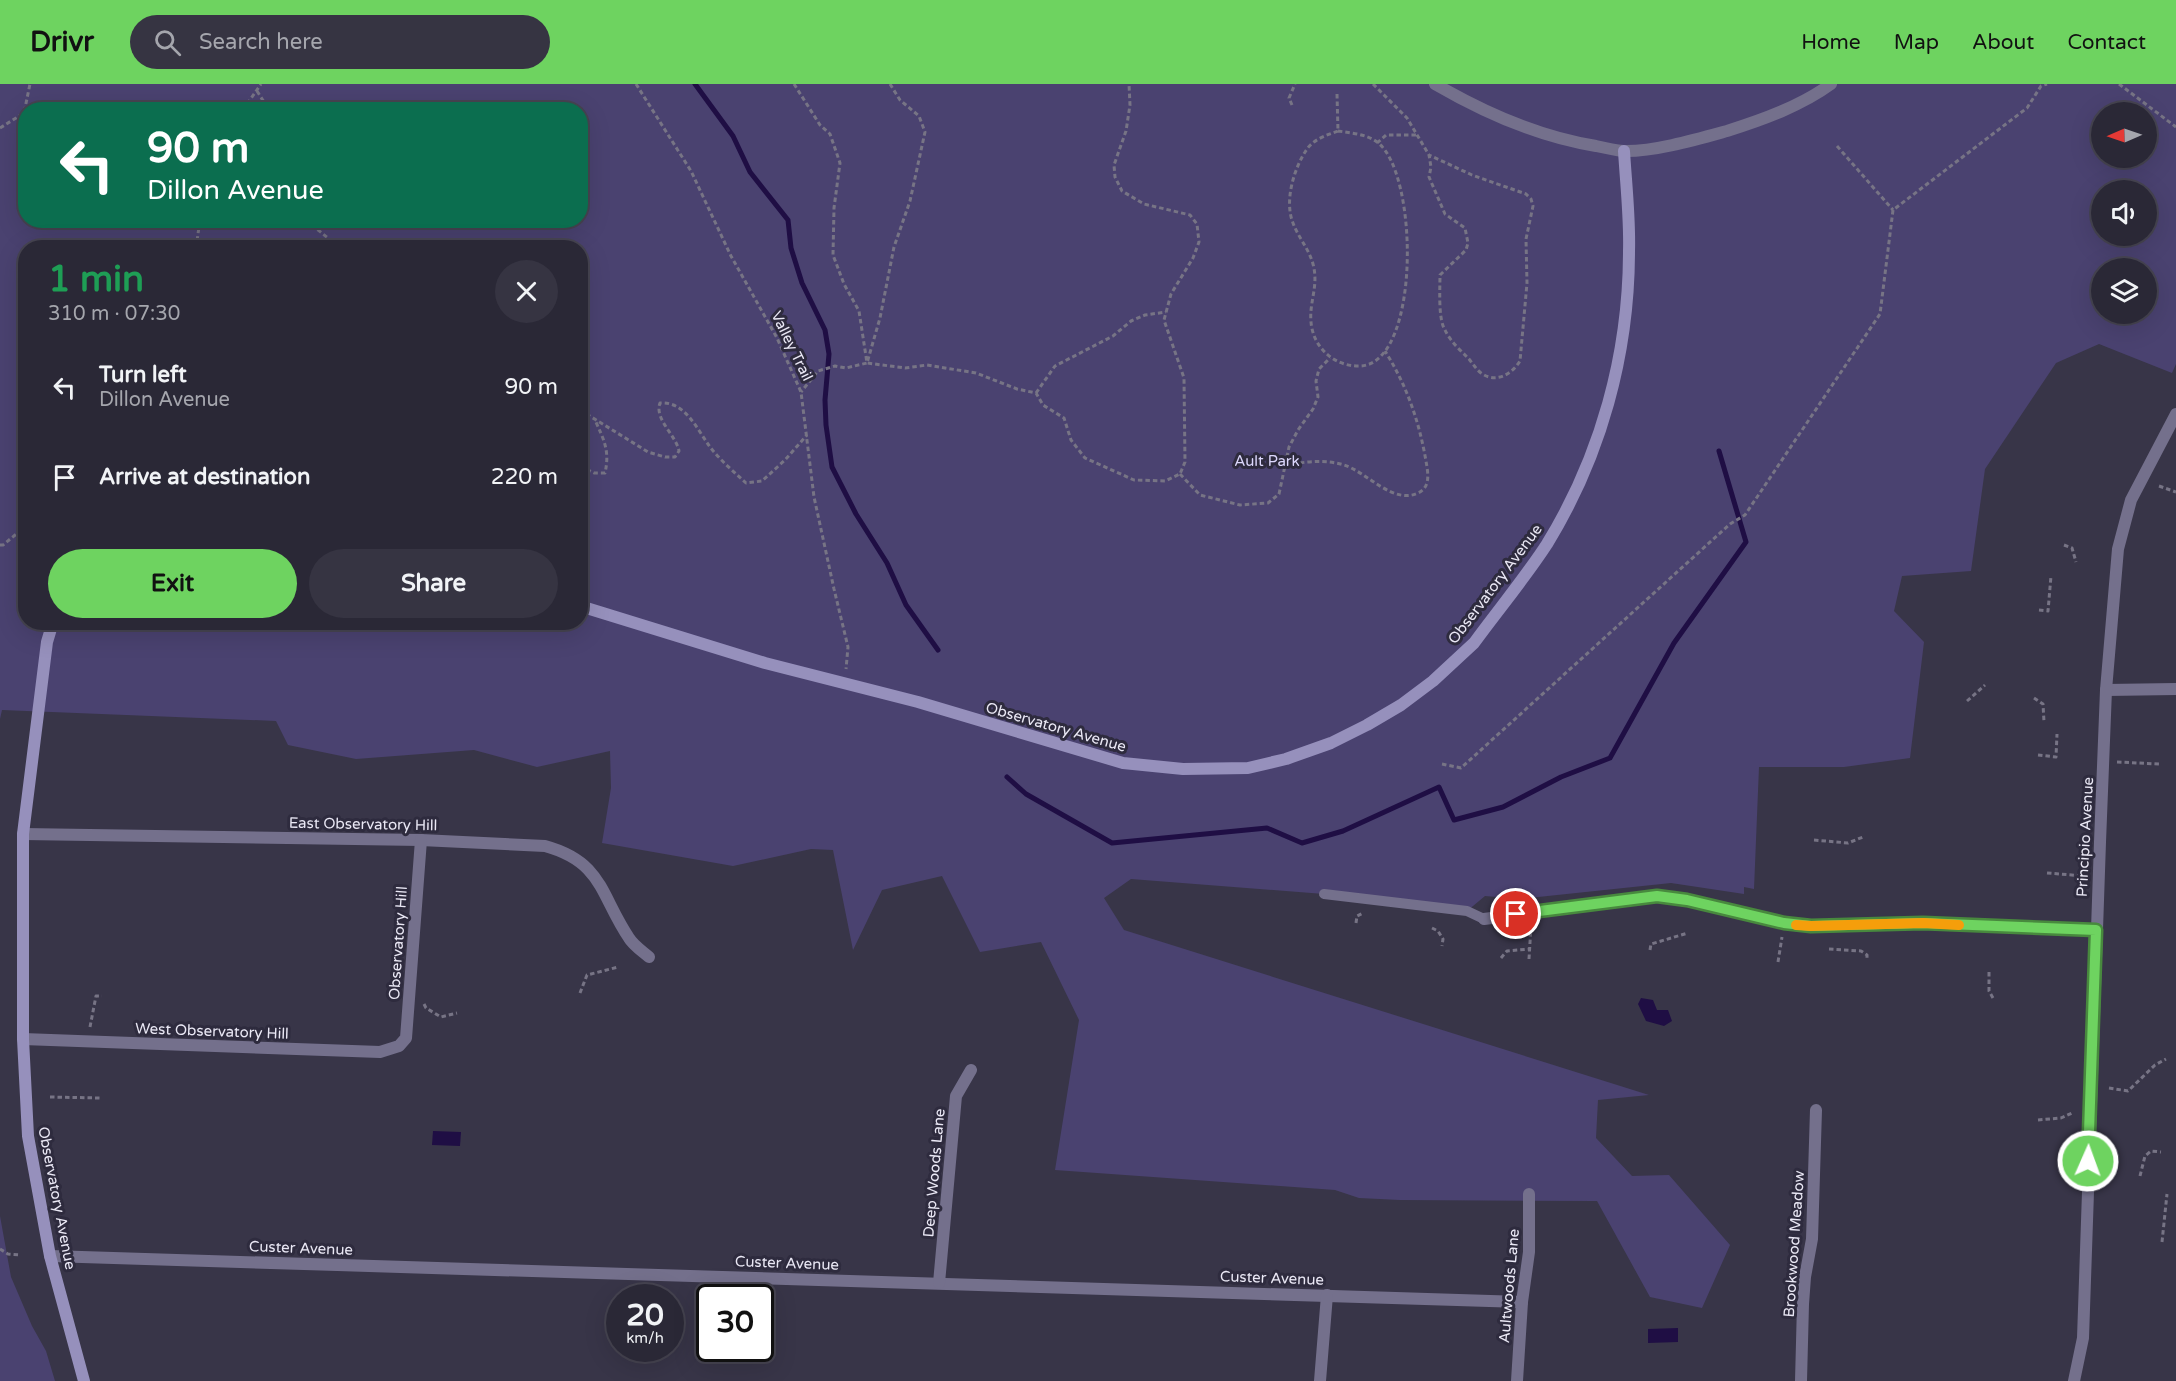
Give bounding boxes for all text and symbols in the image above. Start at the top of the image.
search box [130,15,550,69]
text: Drivr [30,25,94,59]
icon: search [151,26,184,59]
text: Search here [199,29,323,55]
text: Home [1801,30,1861,55]
text: Map [1894,30,1939,55]
text: About [1972,30,2034,55]
text: Contact [2067,30,2146,55]
north arrow [2091,102,2157,168]
map controls [2091,102,2157,324]
text: 90 m [147,123,249,174]
icon: left [48,126,126,204]
text: Dillon Avenue [147,174,324,207]
button: sound [2091,180,2157,246]
text: 1 min [48,258,144,301]
button: layers [2091,258,2157,324]
button: close [495,260,558,323]
text: 310 m · 07:30 [48,302,180,326]
street label: Valley Trail [767,308,817,384]
text: Turn left [99,362,187,388]
icon: left [48,371,81,404]
text: 90 m [504,374,558,400]
text: Dillon Avenue [99,388,230,412]
park label: Ault Park [1234,452,1300,470]
icon: arrive [48,461,81,494]
text: Arrive at destination [99,464,310,490]
text: 220 m [491,464,558,490]
street label: Observatory Avenue [1444,521,1546,647]
button: Exit [48,549,297,618]
button: Share [309,549,558,618]
street label: Observatory Avenue [984,698,1128,756]
street label: Principio Avenue [2073,777,2097,897]
street label: East Observatory Hill [289,814,437,834]
street label: Observatory Hill [385,886,411,1000]
pin [1490,888,1541,939]
icon: arrive [1499,897,1532,930]
street label: West Observatory Hill [135,1019,289,1043]
street label: Deep Woods Lane [919,1108,949,1238]
street label: Observatory Avenue [34,1125,80,1271]
position arrow [2056,1129,2120,1193]
street label: Brookwood Meadow [1780,1170,1808,1318]
street label: Aultwoods Lane [1495,1228,1523,1344]
street label: Custer Avenue [249,1237,353,1259]
street label: Custer Avenue [735,1252,839,1274]
street label: Custer Avenue [1220,1267,1324,1289]
speed limit sign: 30 [696,1284,774,1362]
text: 20 [626,1297,664,1334]
text: km/h [626,1329,664,1347]

